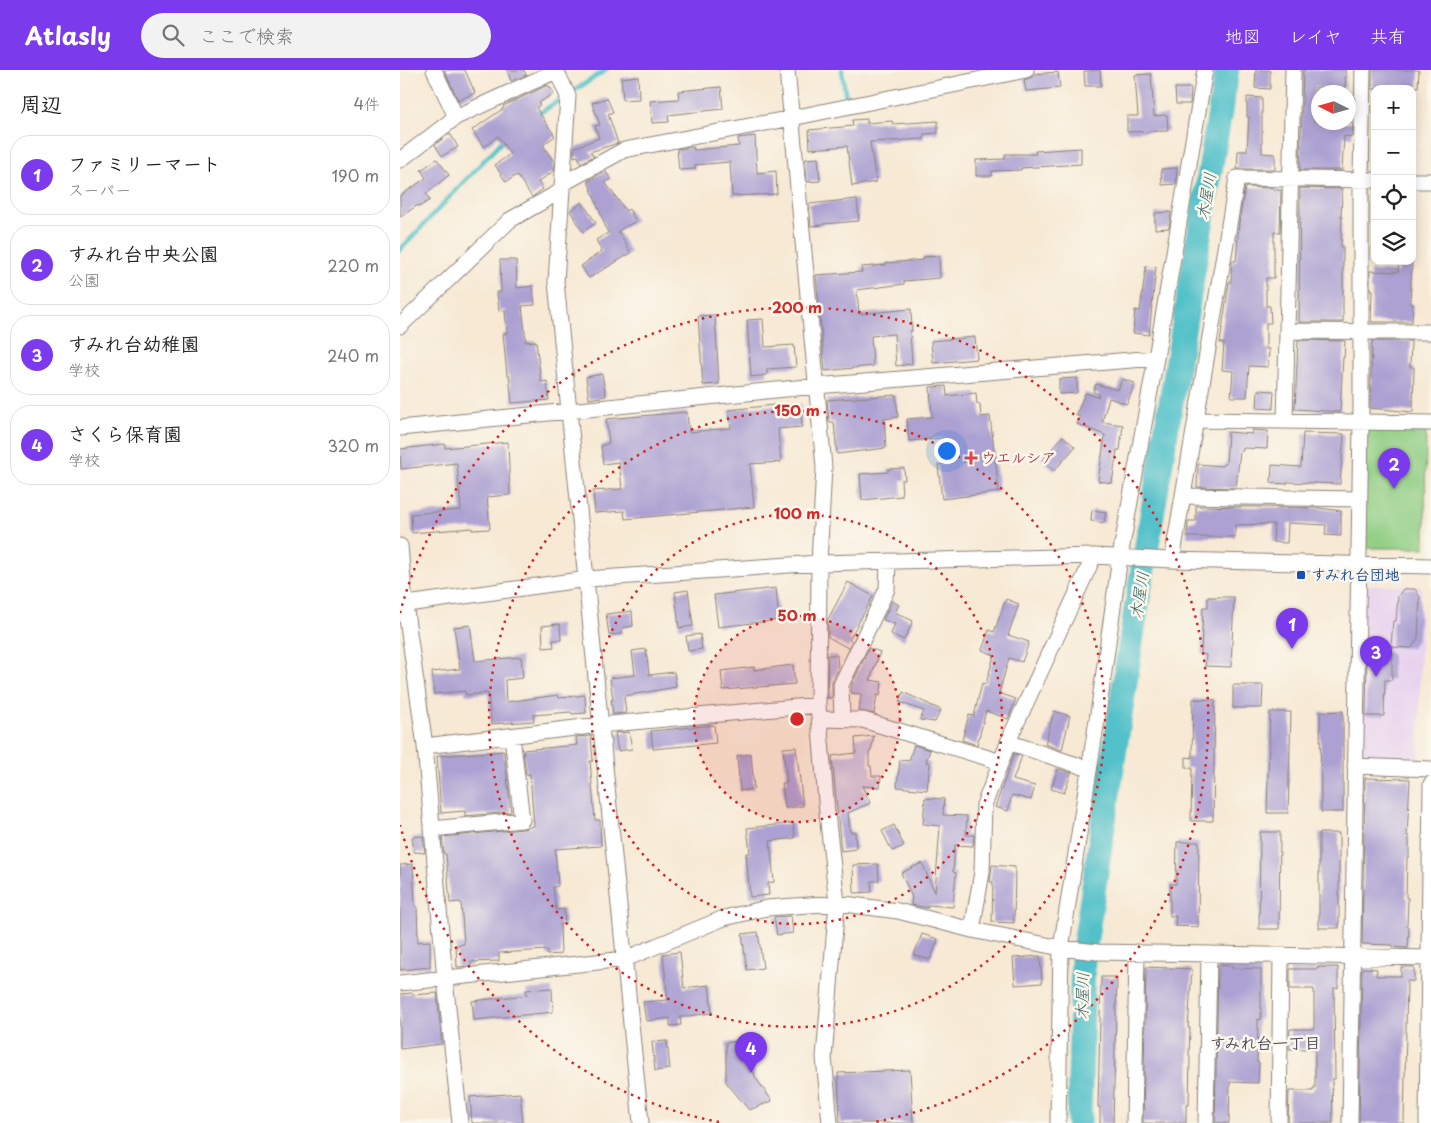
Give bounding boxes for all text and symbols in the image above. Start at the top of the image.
search box [141,13,491,58]
text: Atlasly [25,17,111,53]
icon: search [159,21,187,49]
text: ここで検索 [199,21,294,49]
text: 地図 [1225,22,1261,49]
text: レイヤ [1289,22,1342,49]
text: 共有 [1370,22,1406,49]
north arrow [1311,85,1356,130]
map controls [1371,85,1416,265]
button: + [1371,85,1416,130]
text: 周辺 [20,87,62,119]
text: 4件 [353,91,380,115]
button: − [1371,130,1416,175]
text: ファミリーマート [68,149,221,177]
text: 1 [33,163,41,187]
text: 190 m [331,163,379,187]
water label: 木屋川 [1189,170,1221,222]
button: locate [1371,175,1416,220]
text: スーパー [68,177,131,201]
button: layers [1371,220,1416,265]
text: すみれ台中央公園 [68,239,218,267]
text: 2 [31,253,43,277]
text: 220 m [328,253,379,277]
text: 公園 [68,267,100,291]
text: 200 m [772,295,822,318]
text: すみれ台幼稚園 [68,329,199,357]
text: 3 [32,343,42,367]
text: 240 m [327,343,379,367]
text: 学校 [68,357,100,381]
text: 150 m [774,398,820,421]
text: さくら保育園 [68,419,182,447]
text: 4 [32,433,42,457]
text: 320 m [328,433,379,457]
your location [934,438,960,464]
place label: ウエルシア [981,445,1056,468]
text: 学校 [68,447,100,471]
pin: 2 [1378,448,1410,489]
marker: ウエルシア [965,452,977,464]
text: 100 m [774,501,820,524]
place label: すみれ台団地 [1311,562,1400,585]
water label: 木屋川 [1122,569,1154,620]
marker: すみれ台団地 [1295,569,1307,581]
text: 50 m [778,603,816,626]
pin: 1 [1276,608,1308,649]
pin: 3 [1360,636,1392,677]
centre of rings [788,710,806,728]
water label: 木屋川 [1069,972,1093,1020]
district label: すみれ台一丁目 [1210,1030,1320,1054]
pin: 4 [735,1032,767,1073]

